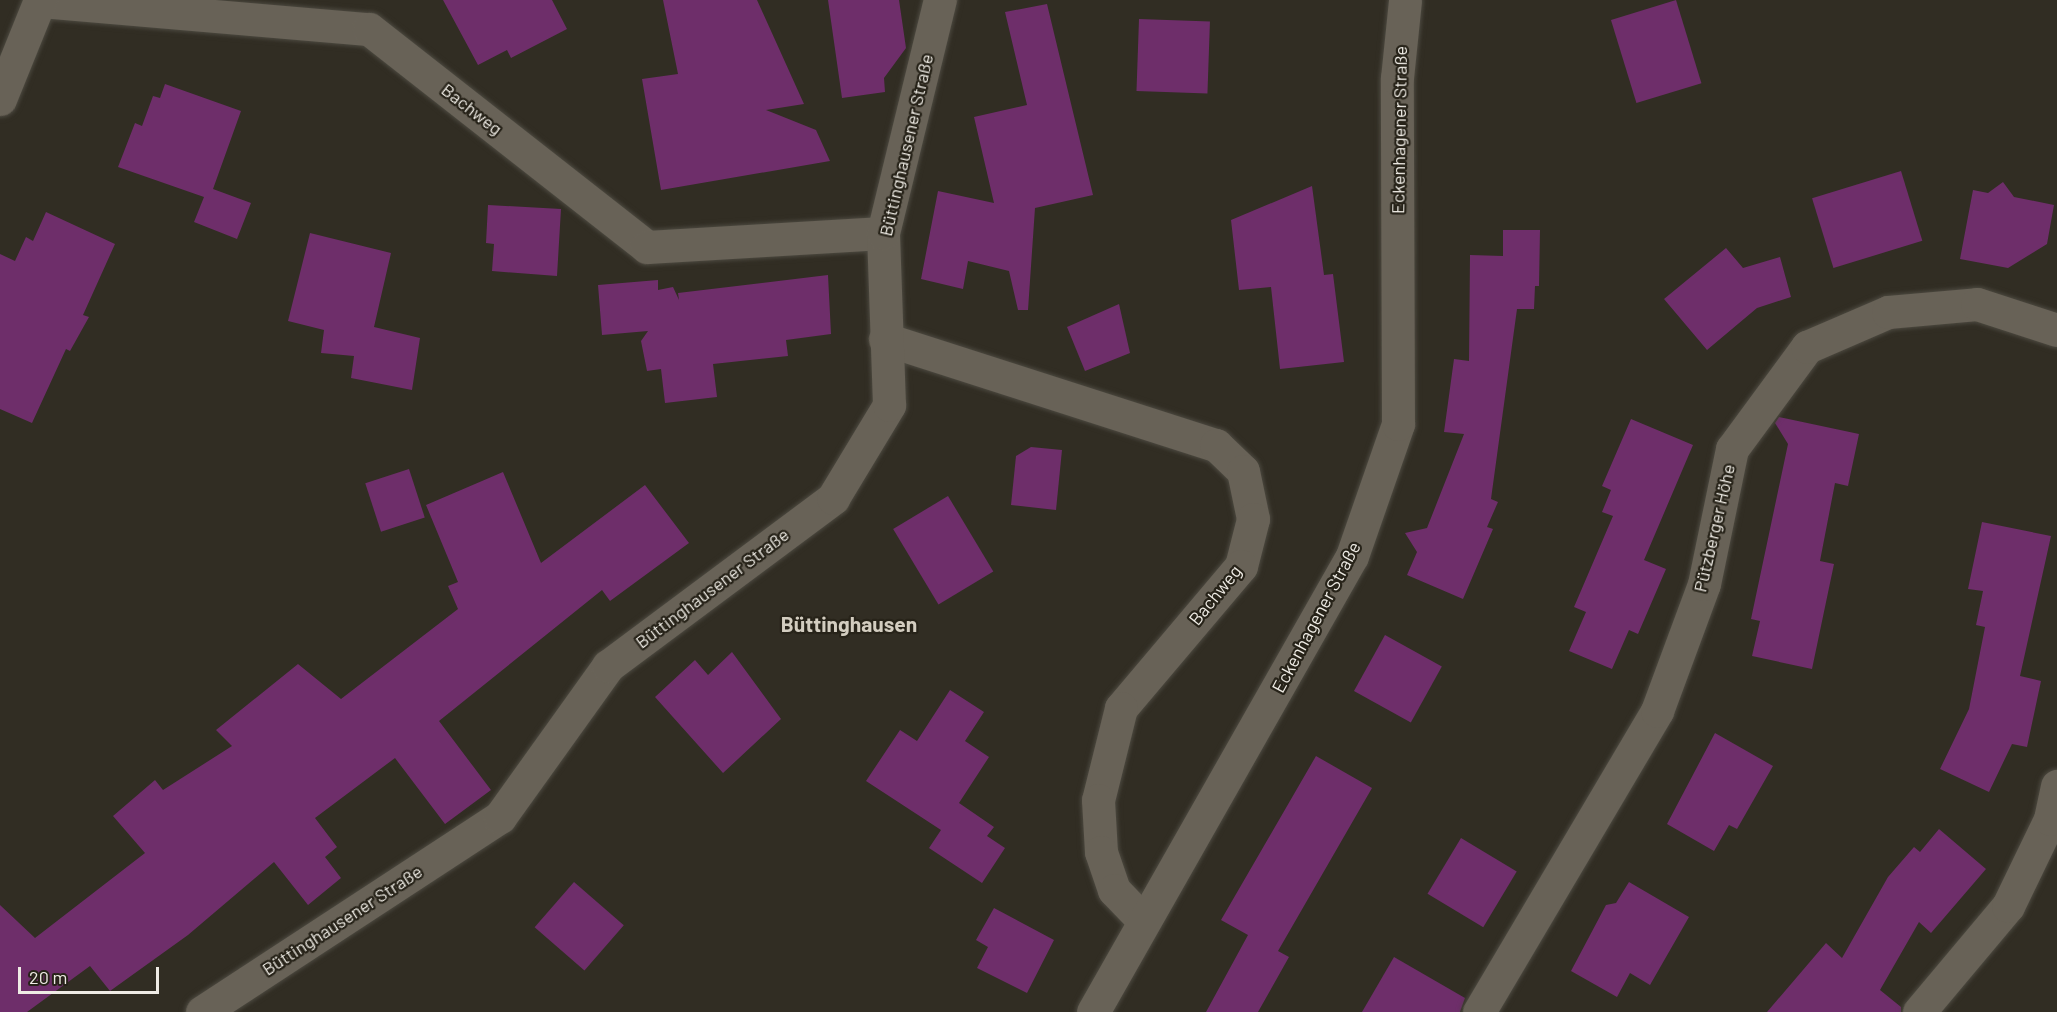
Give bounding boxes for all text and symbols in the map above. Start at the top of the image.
street label: Eckenhagener Straße [1387,46,1411,214]
street label: Büttinghausener Straße [875,52,937,238]
street label: Bachweg [437,79,507,139]
street label: Pützberger Höhe [1689,462,1739,594]
street label: Büttinghausener Straße [631,523,793,653]
street label: Eckenhagener Straße [1267,538,1365,696]
street label: Bachweg [1184,561,1246,629]
district label: Büttinghausen [781,611,917,637]
street label: Büttinghausener Straße [258,860,426,980]
scale bar [21,955,162,993]
text: 20 m [29,966,67,988]

